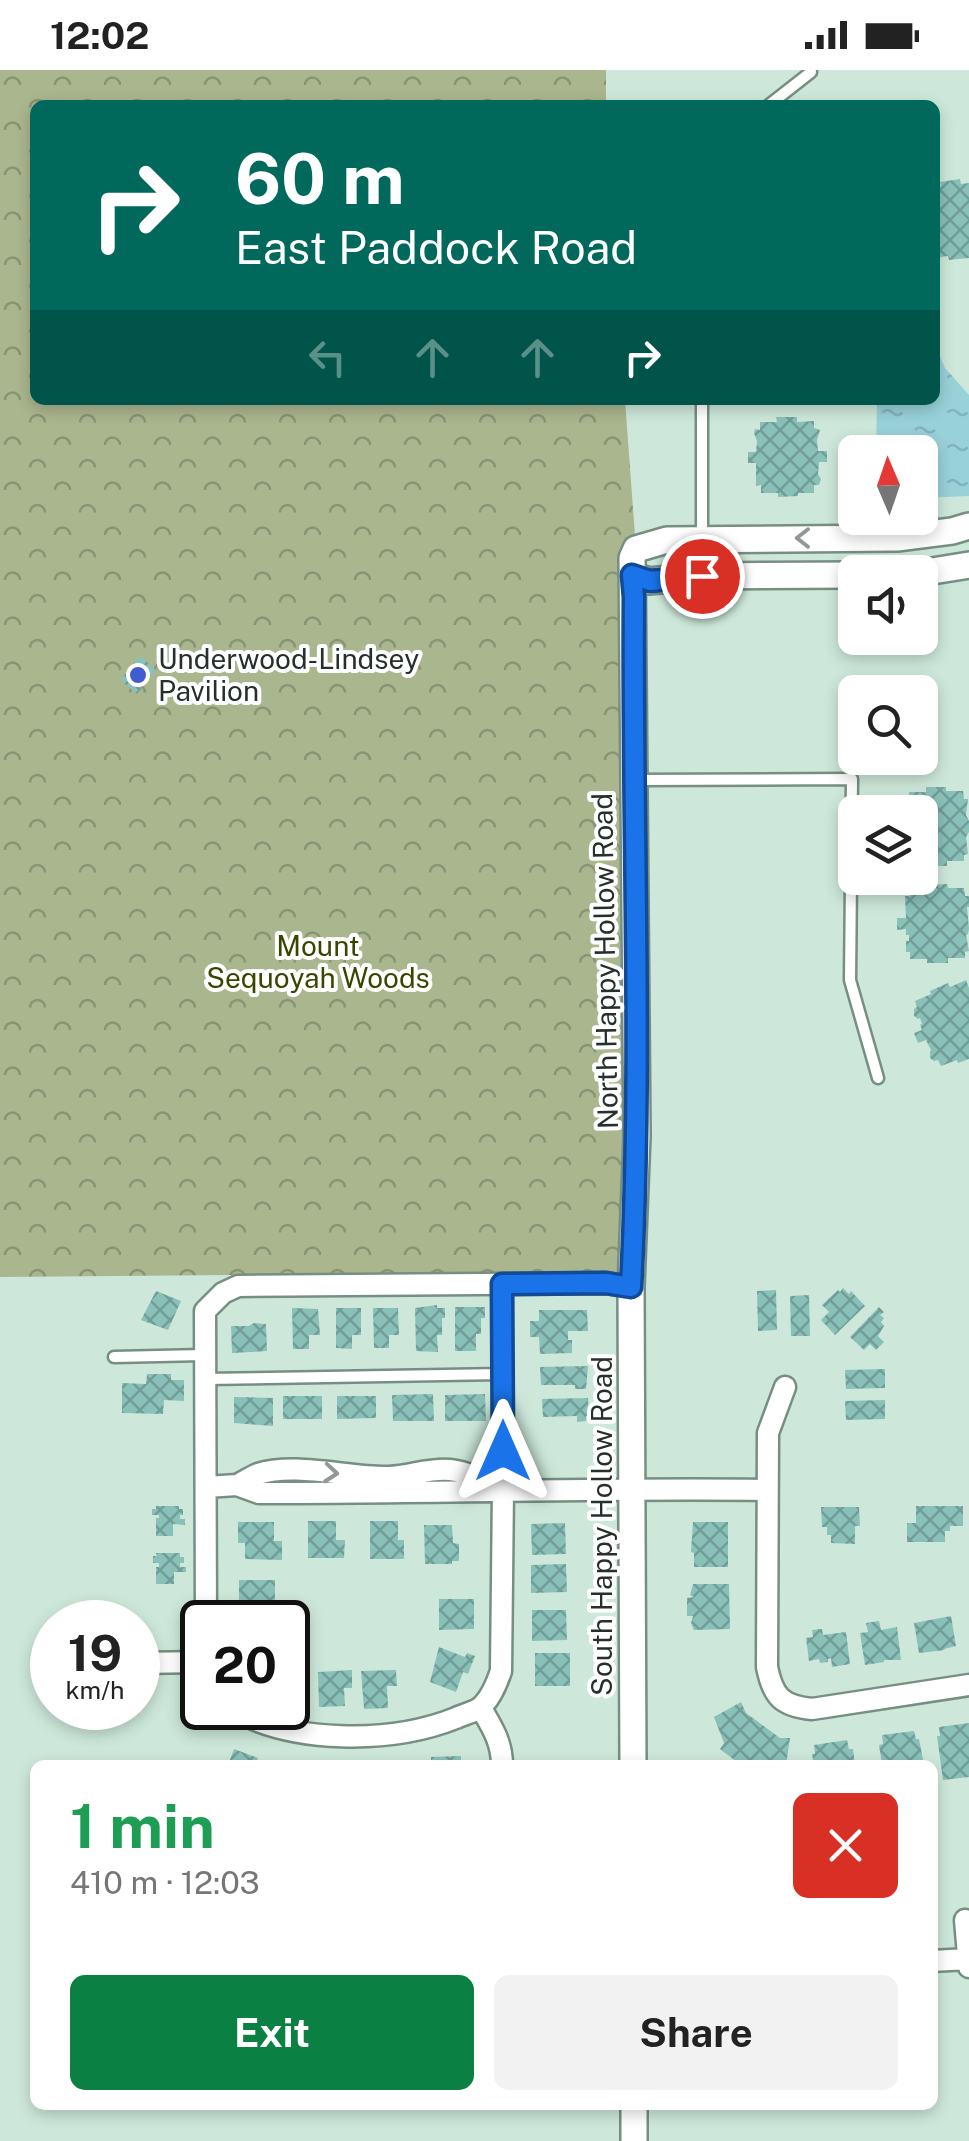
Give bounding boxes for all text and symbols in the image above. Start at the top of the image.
text: 12:02 [50,13,149,58]
text: 60 m [235,137,405,220]
icon: right [70,140,200,270]
text: East Paddock Road [235,221,637,274]
icon: left [300,330,355,385]
icon: ahead [405,330,460,385]
icon: ahead [510,330,565,385]
icon: right [615,330,670,385]
north arrow [838,435,938,535]
map controls [838,435,938,895]
one-way arrow [794,527,810,549]
pin [660,534,745,619]
icon: arrive [675,549,730,604]
button: sound [838,555,938,655]
place label: Underwood-Lindsey Pavilion [158,642,419,707]
marker: Underwood-Lindsey Pavilion [127,664,149,686]
button: search [838,675,938,775]
street label: North Happy Hollow Road [585,793,624,1129]
button: layers [838,795,938,895]
park label: Mount Sequoyah Woods [206,929,430,994]
street label: South Happy Hollow Road [585,1356,618,1696]
position arrow [451,1399,555,1503]
one-way arrow [324,1461,340,1483]
speed limit sign: 20 [180,1600,310,1730]
text: 19 [68,1623,122,1682]
text: km/h [66,1675,124,1705]
text: 1 min [70,1791,215,1862]
button: close [793,1793,898,1898]
text: 410 m · 12:03 [70,1864,260,1901]
button: Exit [70,1975,474,2090]
button: Share [494,1975,898,2090]

